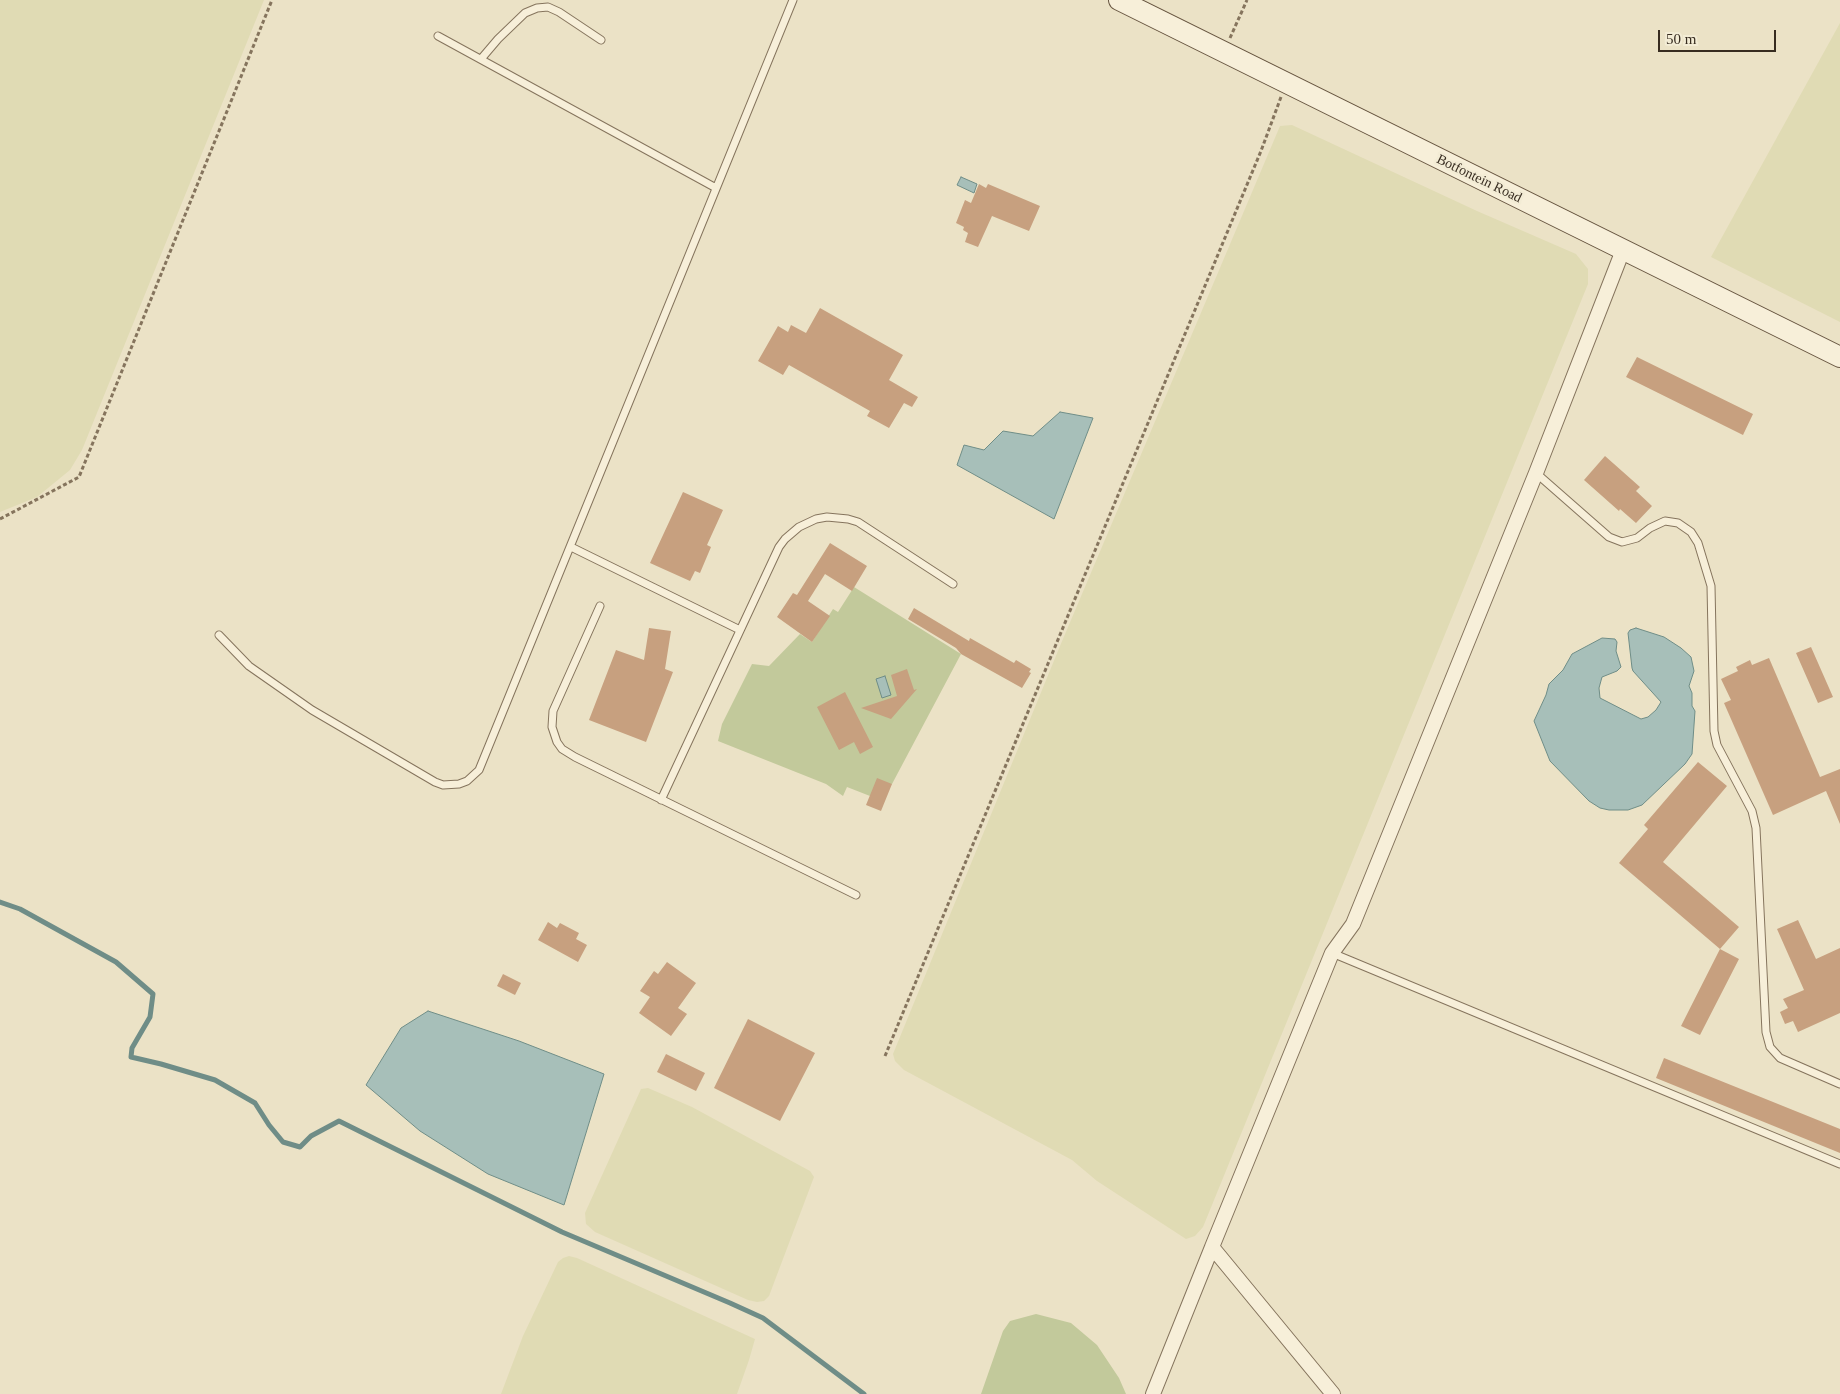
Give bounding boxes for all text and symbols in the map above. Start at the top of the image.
scale bar [1660,20,1778,52]
text: 50 m [1666,31,1696,47]
street label: Botfontein Road [1434,151,1524,207]

